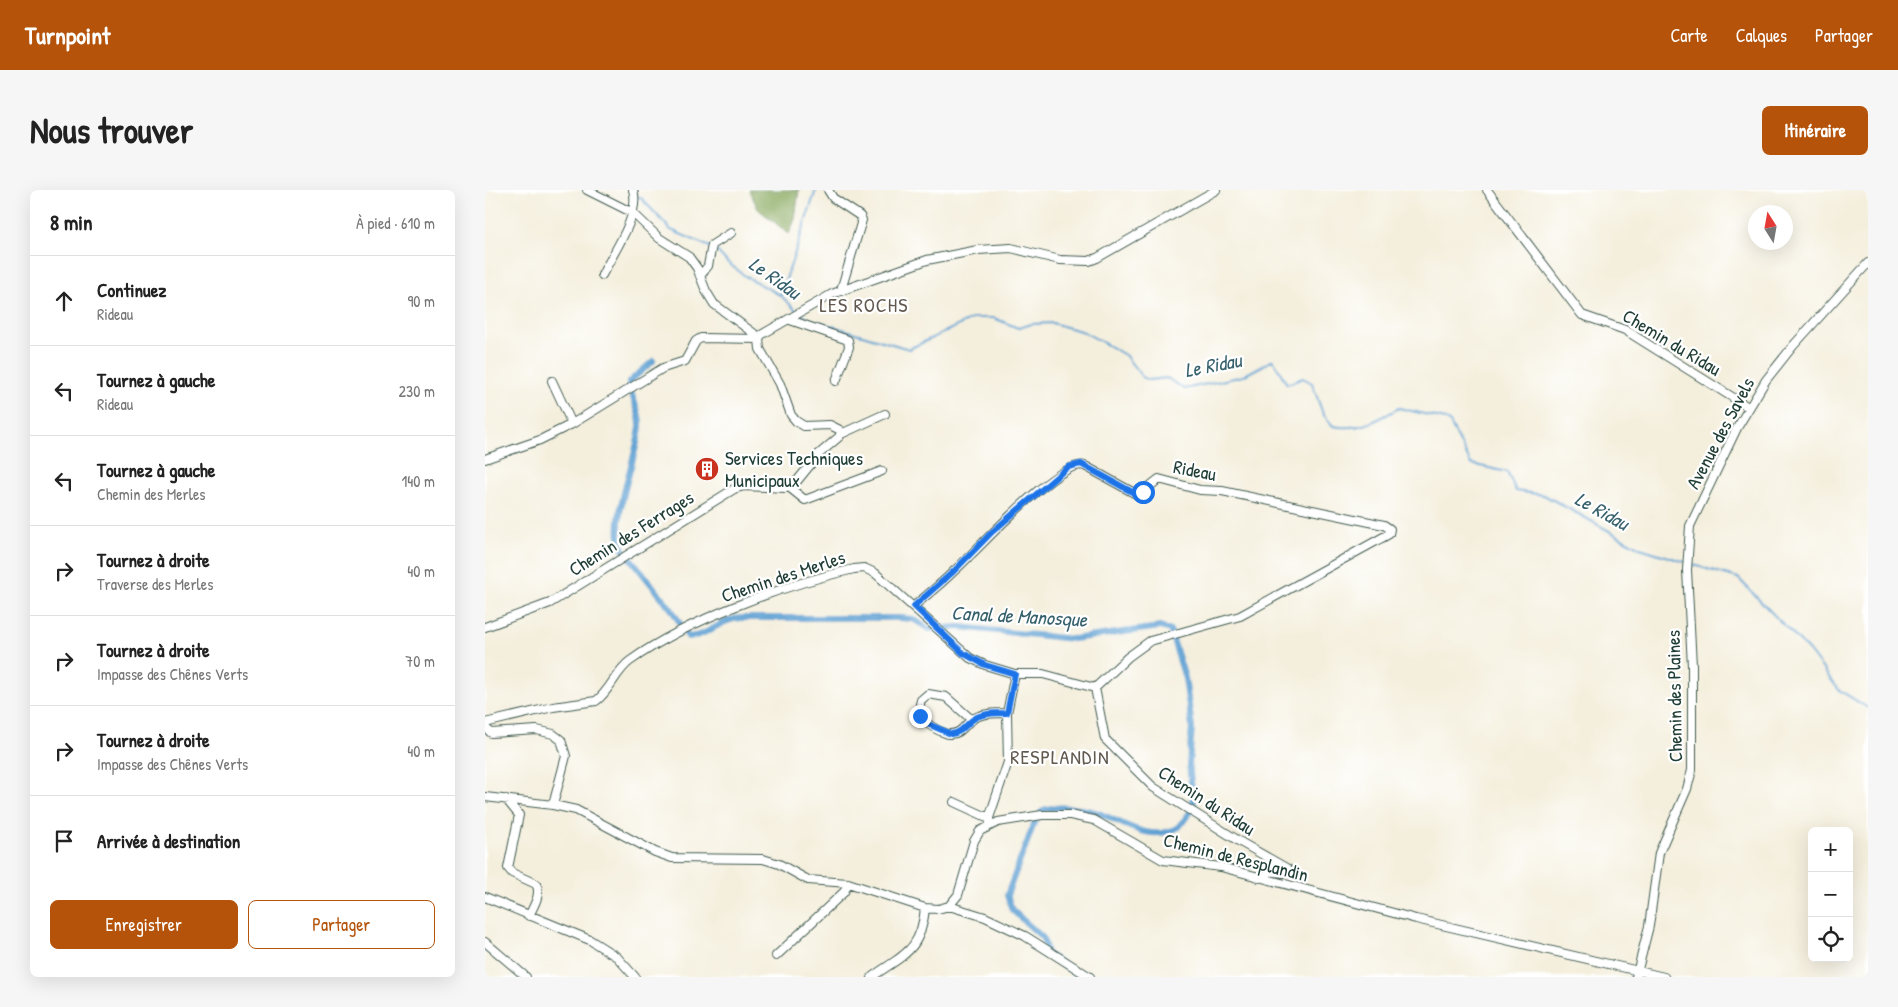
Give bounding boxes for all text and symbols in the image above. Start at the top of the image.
text: Turnpoint [25,19,110,51]
text: Carte [1670,23,1708,48]
text: Calques [1736,23,1787,48]
text: Partager [1815,23,1873,48]
button: Itinéraire [1762,106,1868,155]
text: Nous trouver [30,107,193,154]
north arrow [1748,205,1793,250]
text: 8 min [50,208,92,237]
text: À pied · 610 m [356,212,435,234]
water label: Le Ridau [744,250,808,306]
text: Continuez [97,277,166,303]
icon: ahead [50,287,78,315]
text: 90 m [407,290,435,312]
district label: LES ROCHS [820,291,908,318]
street label: Chemin du Ridau [1618,302,1727,382]
text: Rideau [97,303,133,325]
water label: Le Ridau [1182,345,1246,383]
text: Tournez à gauche [97,367,215,393]
street label: Avenue des Savels [1680,373,1760,493]
icon: left [50,377,78,405]
text: 230 m [399,380,435,402]
text: Rideau [97,393,133,415]
place label: Services Techniques Municipaux [725,445,863,493]
street label: Rideau [1171,453,1219,487]
building icon: Services Techniques Municipaux [694,456,720,482]
text: Tournez à gauche [97,457,215,483]
icon: left [50,467,78,495]
text: 140 m [401,470,435,492]
route start [1132,481,1155,504]
text: Chemin des Merles [97,483,206,505]
street label: Chemin des Ferrages [564,484,698,582]
water label: Le Ridau [1571,485,1636,537]
street label: Chemin des Merles [718,544,848,608]
text: Tournez à droite [97,547,210,573]
icon: right [50,557,78,585]
text: 40 m [407,560,435,582]
text: Traverse des Merles [97,573,213,595]
water label: Canal de Manosque [950,598,1089,634]
street label: Chemin des Plaines [1660,630,1688,762]
text: Tournez à droite [97,637,210,663]
icon: right [50,647,78,675]
text: 70 m [405,650,435,672]
text: Impasse des Chênes Verts [97,663,248,685]
route end [909,705,932,728]
text: Tournez à droite [97,727,210,753]
icon: right [50,737,78,765]
text: 40 m [407,740,435,762]
district label: RESPLANDIN [1010,743,1110,770]
text: Impasse des Chênes Verts [97,753,248,775]
street label: Chemin du Ridau [1153,759,1261,841]
street label: Chemin de Resplandin [1161,826,1311,888]
icon: arrive [50,827,78,855]
map controls [1808,827,1853,962]
button: + [1808,827,1853,872]
text: Arrivée à destination [97,828,240,854]
button: − [1808,872,1853,917]
button: Enregistrer [50,900,238,949]
button: Partager [248,900,435,949]
button: locate [1808,917,1853,962]

